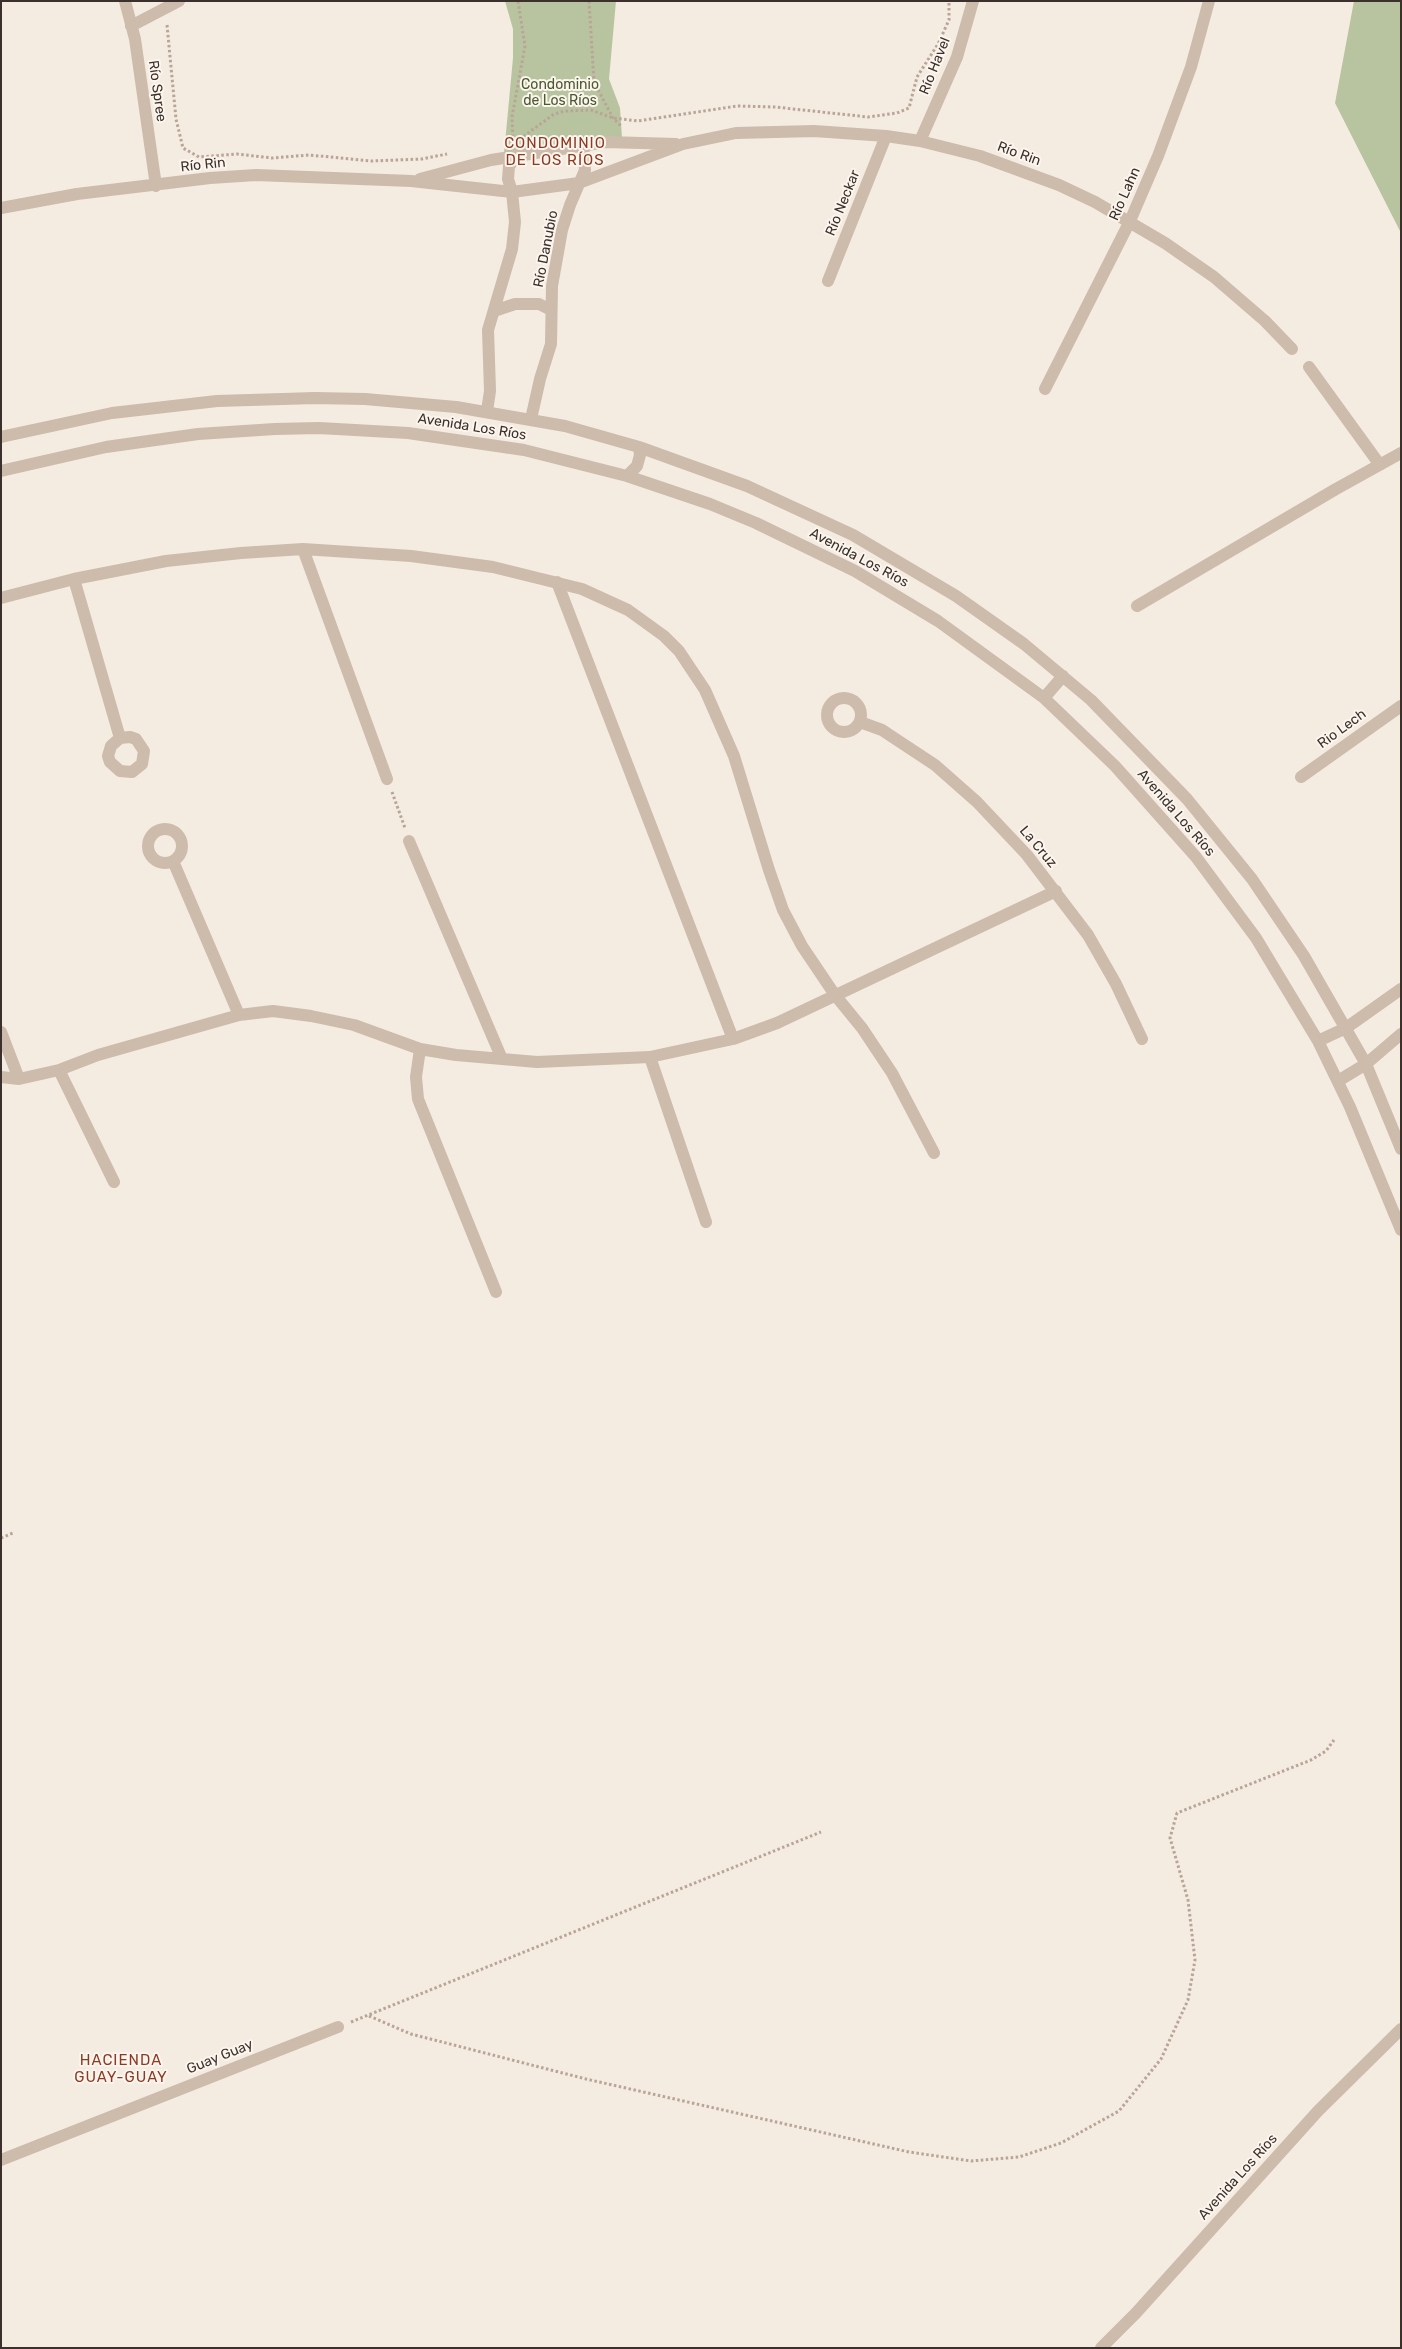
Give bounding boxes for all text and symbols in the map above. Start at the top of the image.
street label: Río Havel [916,35,954,97]
street label: Río Spree [144,59,170,123]
park label: Condominio de Los Ríos [521,77,599,110]
district label: CONDOMINIO DE LOS RÍOS [503,135,607,170]
street label: Río Rin [995,138,1043,170]
street label: Río Rin [180,154,226,176]
street label: Río Lahn [1106,165,1144,223]
street label: Río Neckar [822,168,864,238]
street label: Río Danubio [530,209,562,289]
street label: Avenida Los Ríos [417,410,527,444]
street label: Avenida Los Ríos [807,525,911,591]
street label: Rio Lech [1314,706,1370,752]
street label: Avenida Los Ríos [1134,766,1218,860]
street label: La Cruz [1016,823,1060,871]
street label: Guay Guay [184,2036,256,2078]
district label: HACIENDA GUAY-GUAY [73,2052,169,2087]
street label: Avenida Los Ríos [1195,2131,1281,2223]

